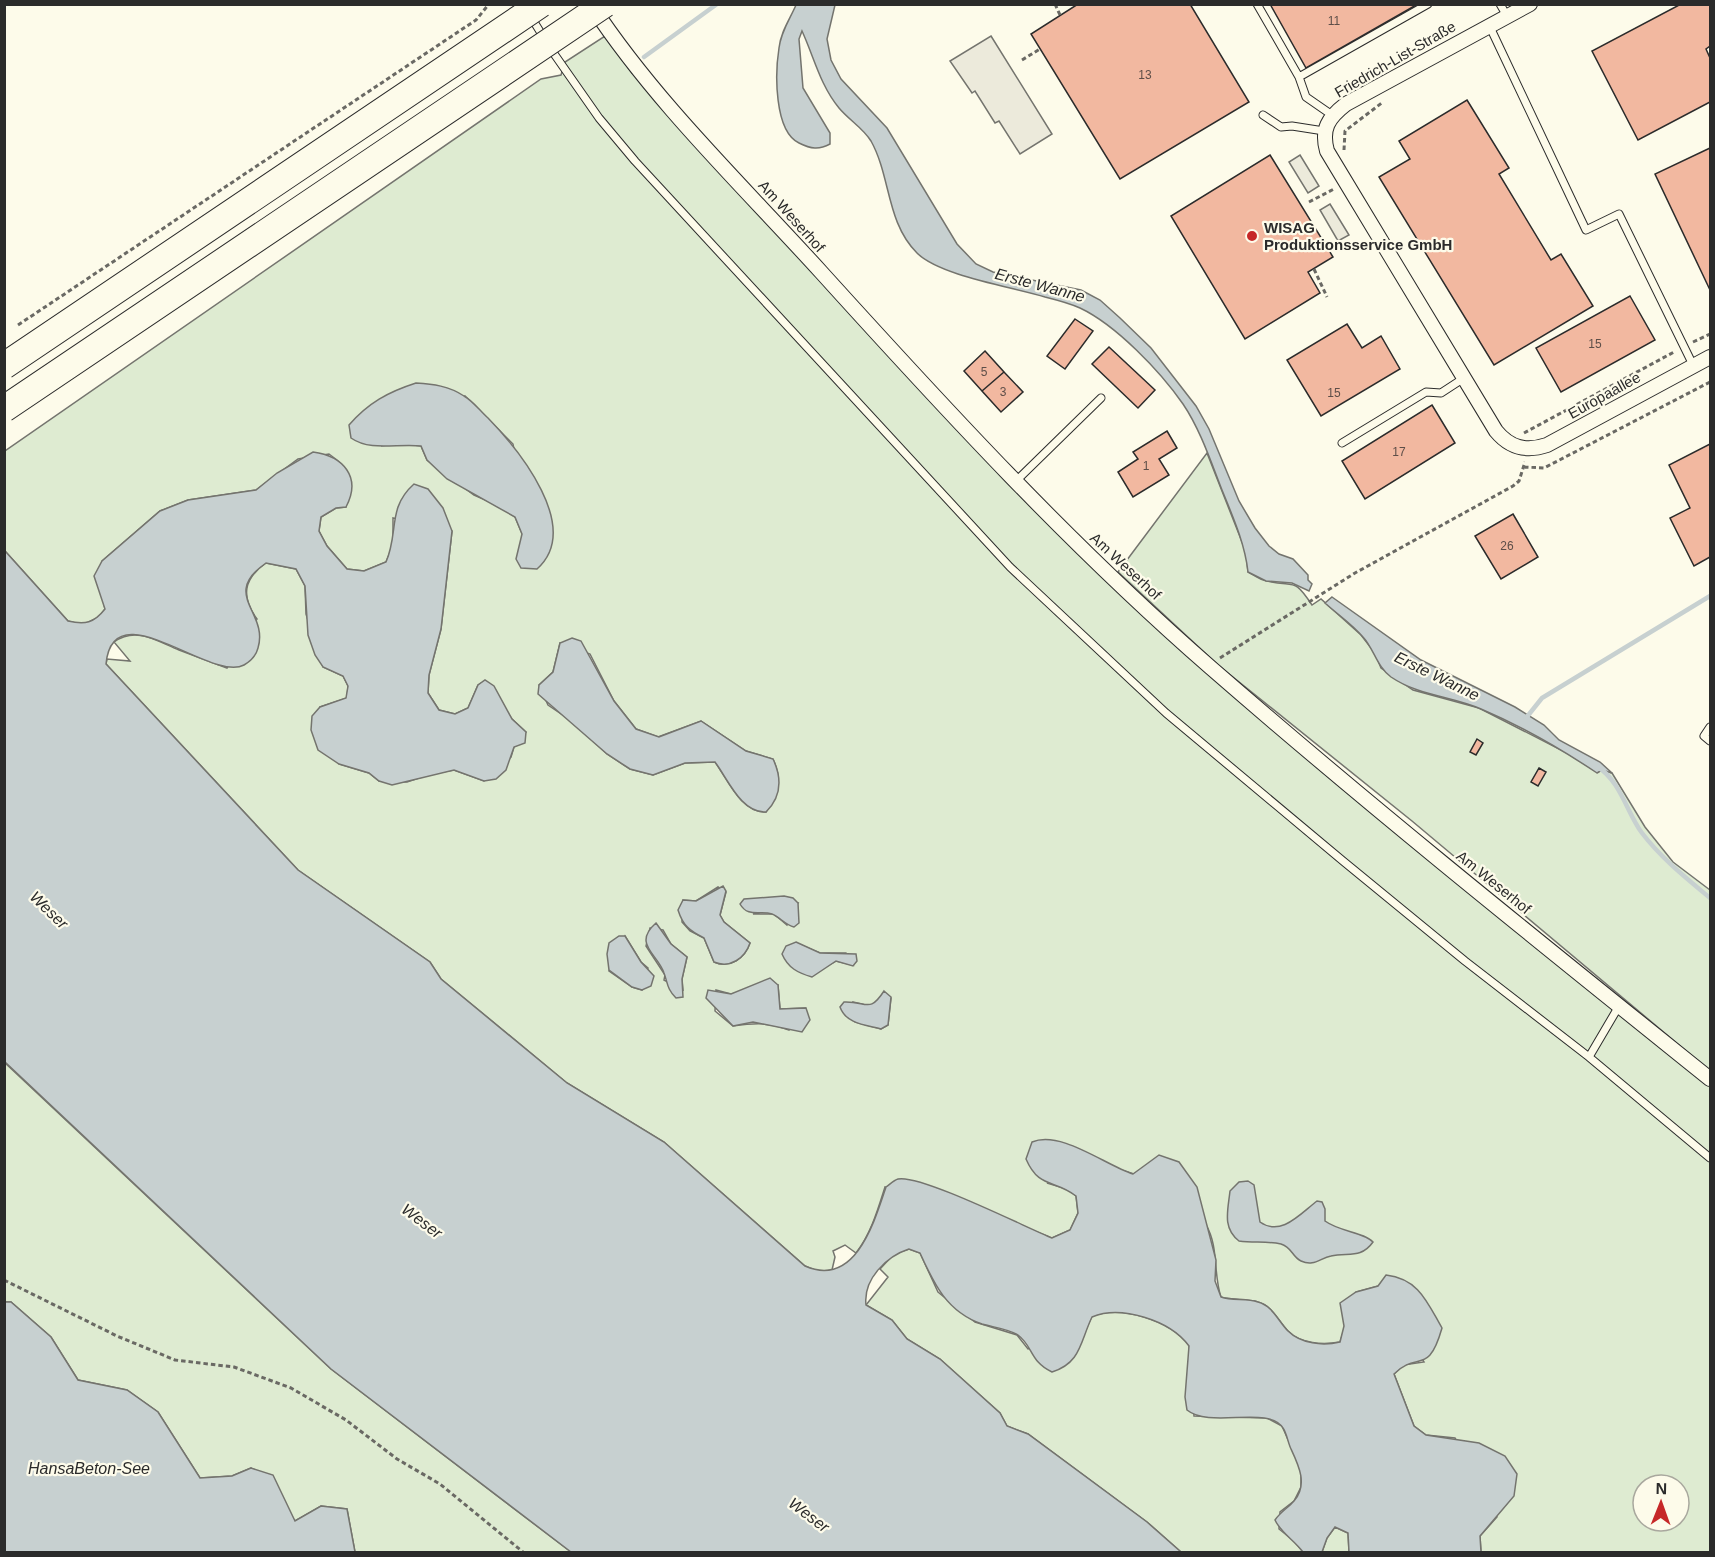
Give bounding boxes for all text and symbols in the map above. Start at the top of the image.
house number: 11 [1328,14,1341,28]
street label: Friedrich-List-Straße [1332,17,1458,101]
house number: 13 [1138,68,1152,82]
street label: Am Weserhof [755,177,829,256]
place label: WISAG Produktionsservice GmbH [1264,219,1452,253]
marker: WISAG Produktionsservice GmbH [1245,229,1259,243]
water label: Erste Wanne [993,265,1087,305]
house number: 15 [1588,337,1602,351]
house number: 5 [981,365,988,379]
street label: Europaallee [1565,368,1643,422]
house number: 3 [1000,385,1007,399]
house number: 15 [1327,386,1341,400]
house number: 17 [1392,445,1406,459]
house number: 1 [1143,459,1150,473]
street label: Am Weserhof [1087,529,1166,604]
house number: 26 [1500,539,1514,553]
water label: Erste Wanne [1392,648,1482,704]
street label: Am Weserhof [1453,847,1535,918]
water label: Weser [27,888,72,933]
water label: Weser [399,1200,446,1242]
water label: HansaBeton-See [28,1460,150,1477]
north arrow [1631,1473,1691,1533]
text: N [1655,1480,1667,1497]
water label: Weser [786,1494,833,1536]

